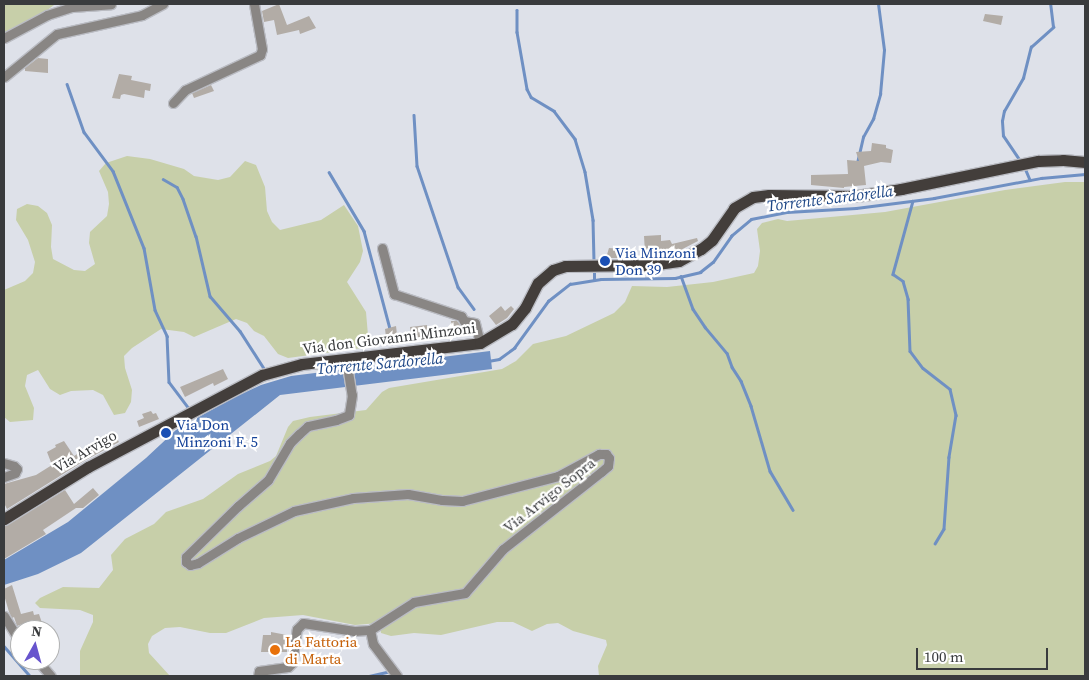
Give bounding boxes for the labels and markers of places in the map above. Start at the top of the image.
place label: Via Minzoni Don 39 [615,243,696,278]
marker: Via Minzoni Don 39 [599,255,611,267]
place label: Via Don Minzoni F. 5 [176,415,258,450]
marker: Via Don Minzoni F. 5 [160,427,172,439]
place label: La Fattoria di Marta [285,632,357,667]
marker: La Fattoria di Marta [269,644,281,656]

